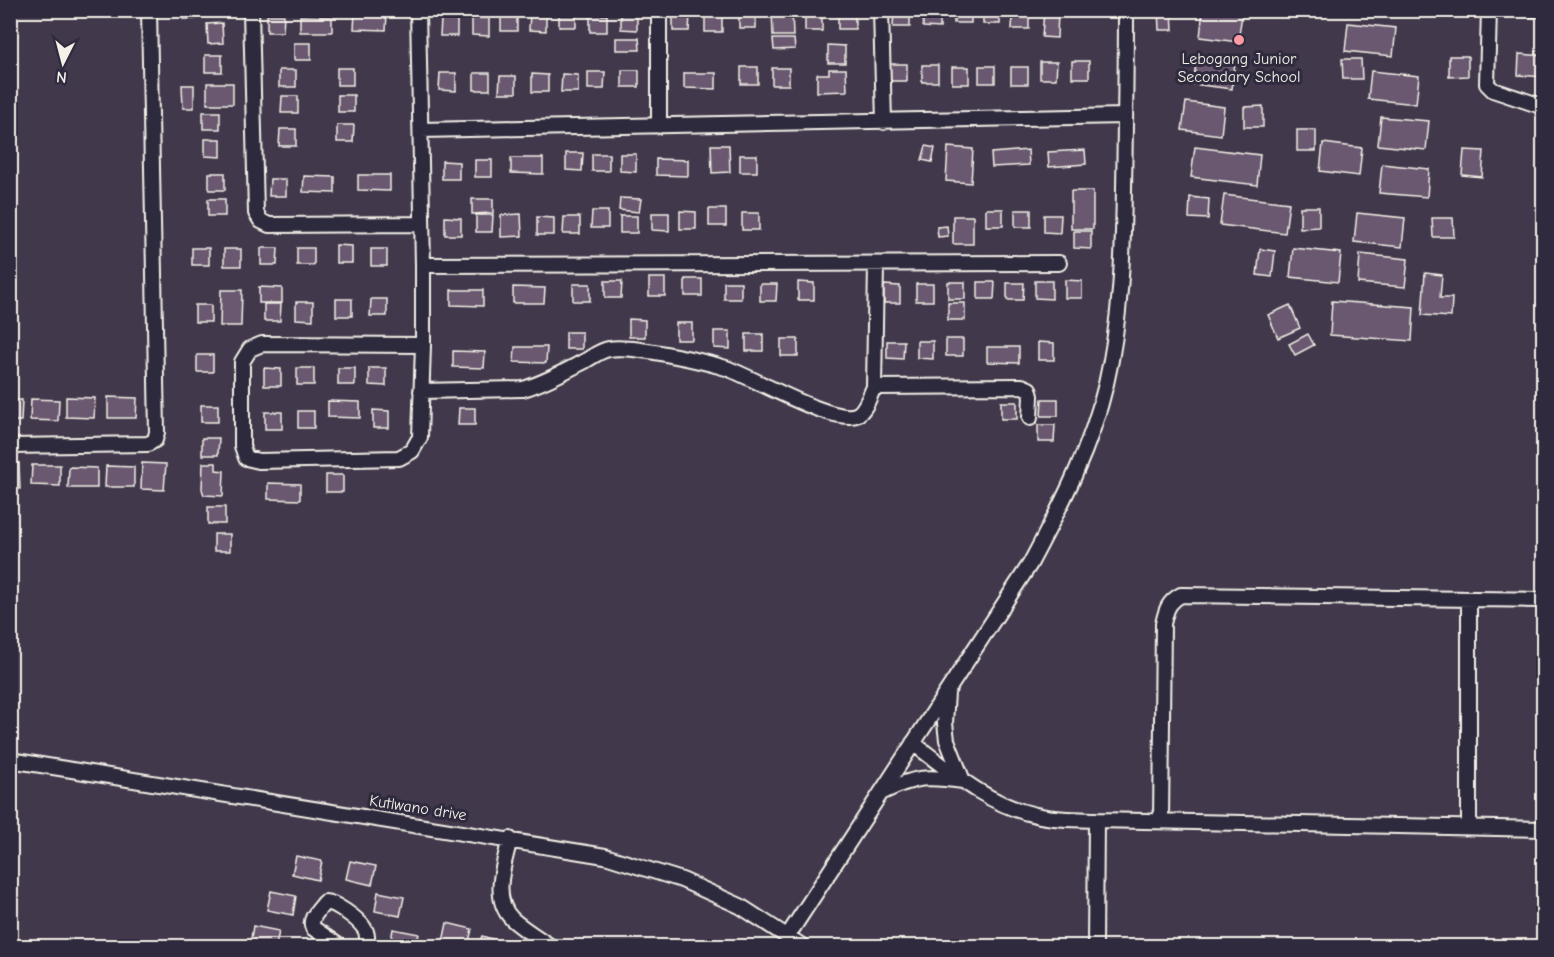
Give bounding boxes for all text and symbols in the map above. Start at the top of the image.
north arrow [33,33,93,93]
marker: Lebogang Junior Secondary School [1232,33,1246,47]
place label: Lebogang Junior Secondary School [1177,50,1301,86]
text: N [55,67,68,86]
street label: Kutlwano drive [368,791,468,825]

